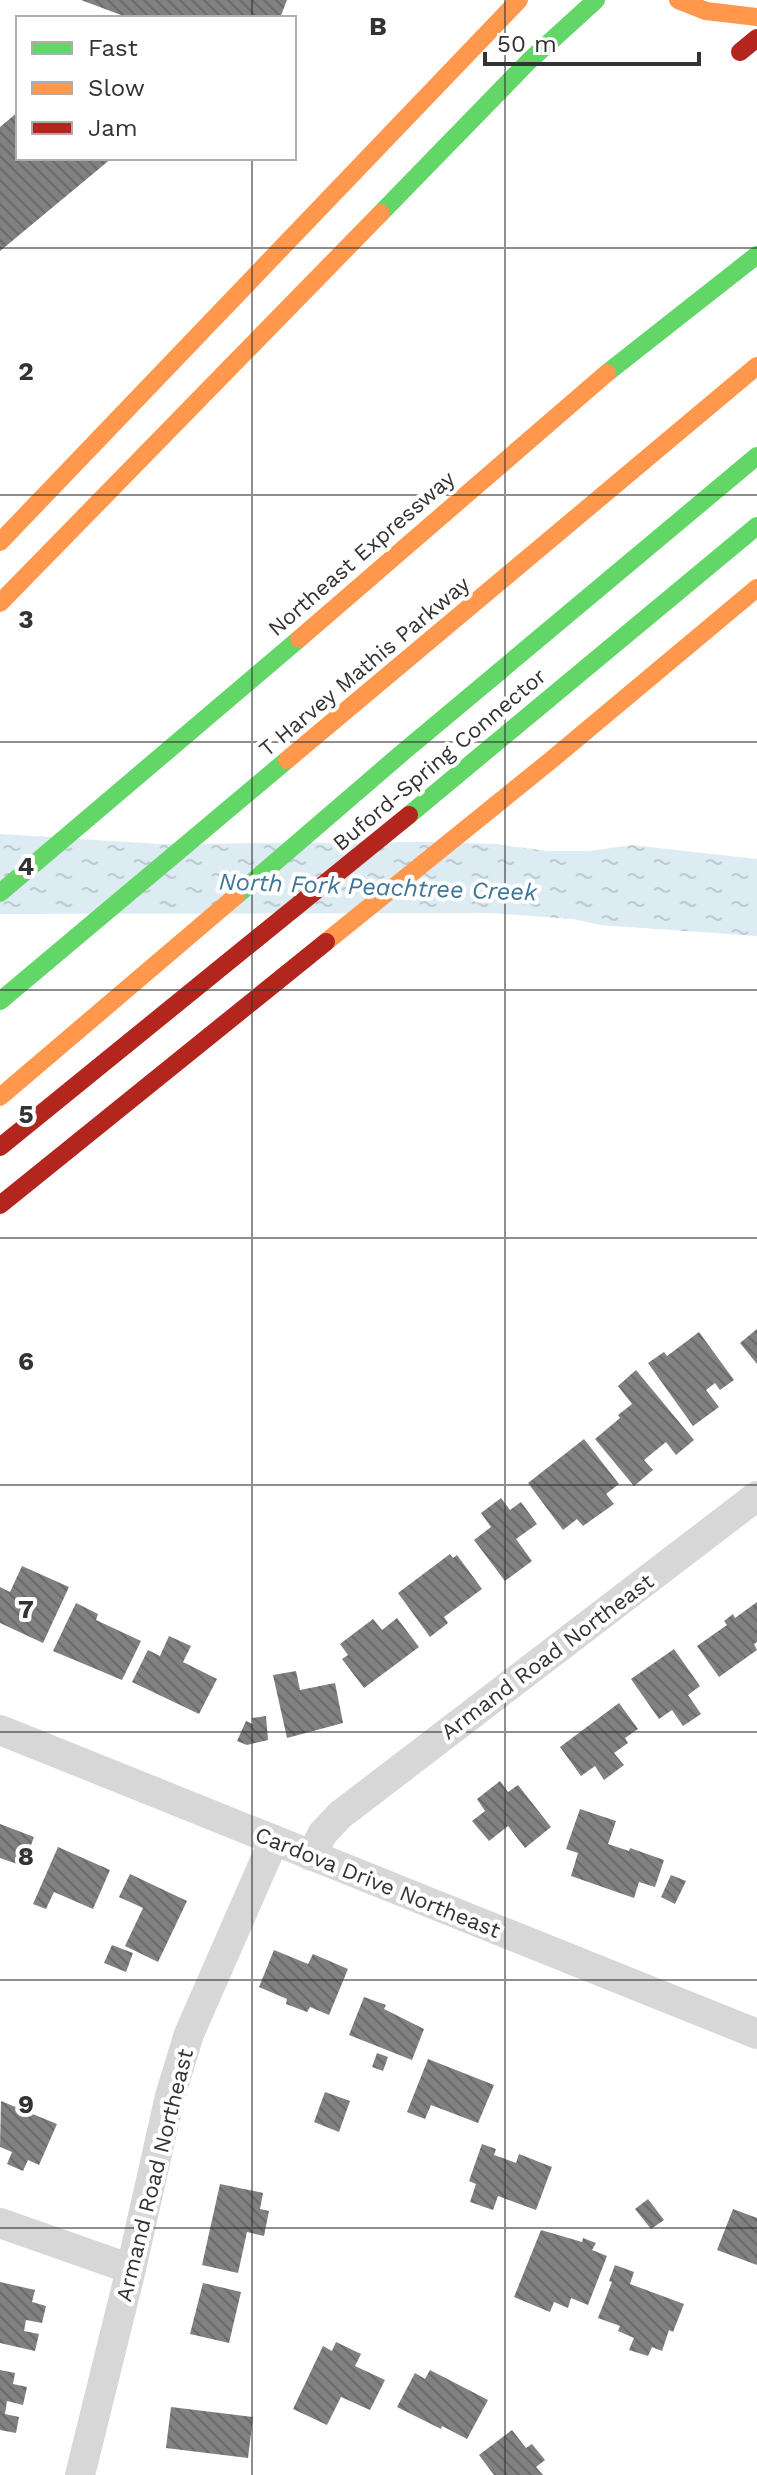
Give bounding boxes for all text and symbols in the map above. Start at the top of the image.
text: B [369,11,387,41]
legend [16,16,296,160]
scale bar [485,16,699,66]
text: 50 m [497,30,557,58]
text: Fast [88,34,138,62]
text: Slow [88,74,145,102]
text: Jam [88,114,138,142]
text: 2 [18,356,34,386]
street label: Northeast Expressway [263,465,460,641]
street label: T Harvey Mathis Parkway [254,571,475,762]
text: 3 [18,604,34,634]
street label: Buford-Spring Connector [328,663,551,856]
text: 4 [18,851,35,881]
water label: North Fork Peachtree Creek [218,867,539,907]
text: 5 [18,1099,34,1129]
text: 6 [18,1346,34,1376]
street label: Armand Road Northeast [436,1568,658,1744]
text: 7 [18,1594,34,1624]
street label: Cardova Drive Northeast [252,1822,504,1943]
text: 8 [18,1841,34,1871]
street label: Armand Road Northeast [111,2046,198,2304]
text: 9 [18,2089,34,2119]

